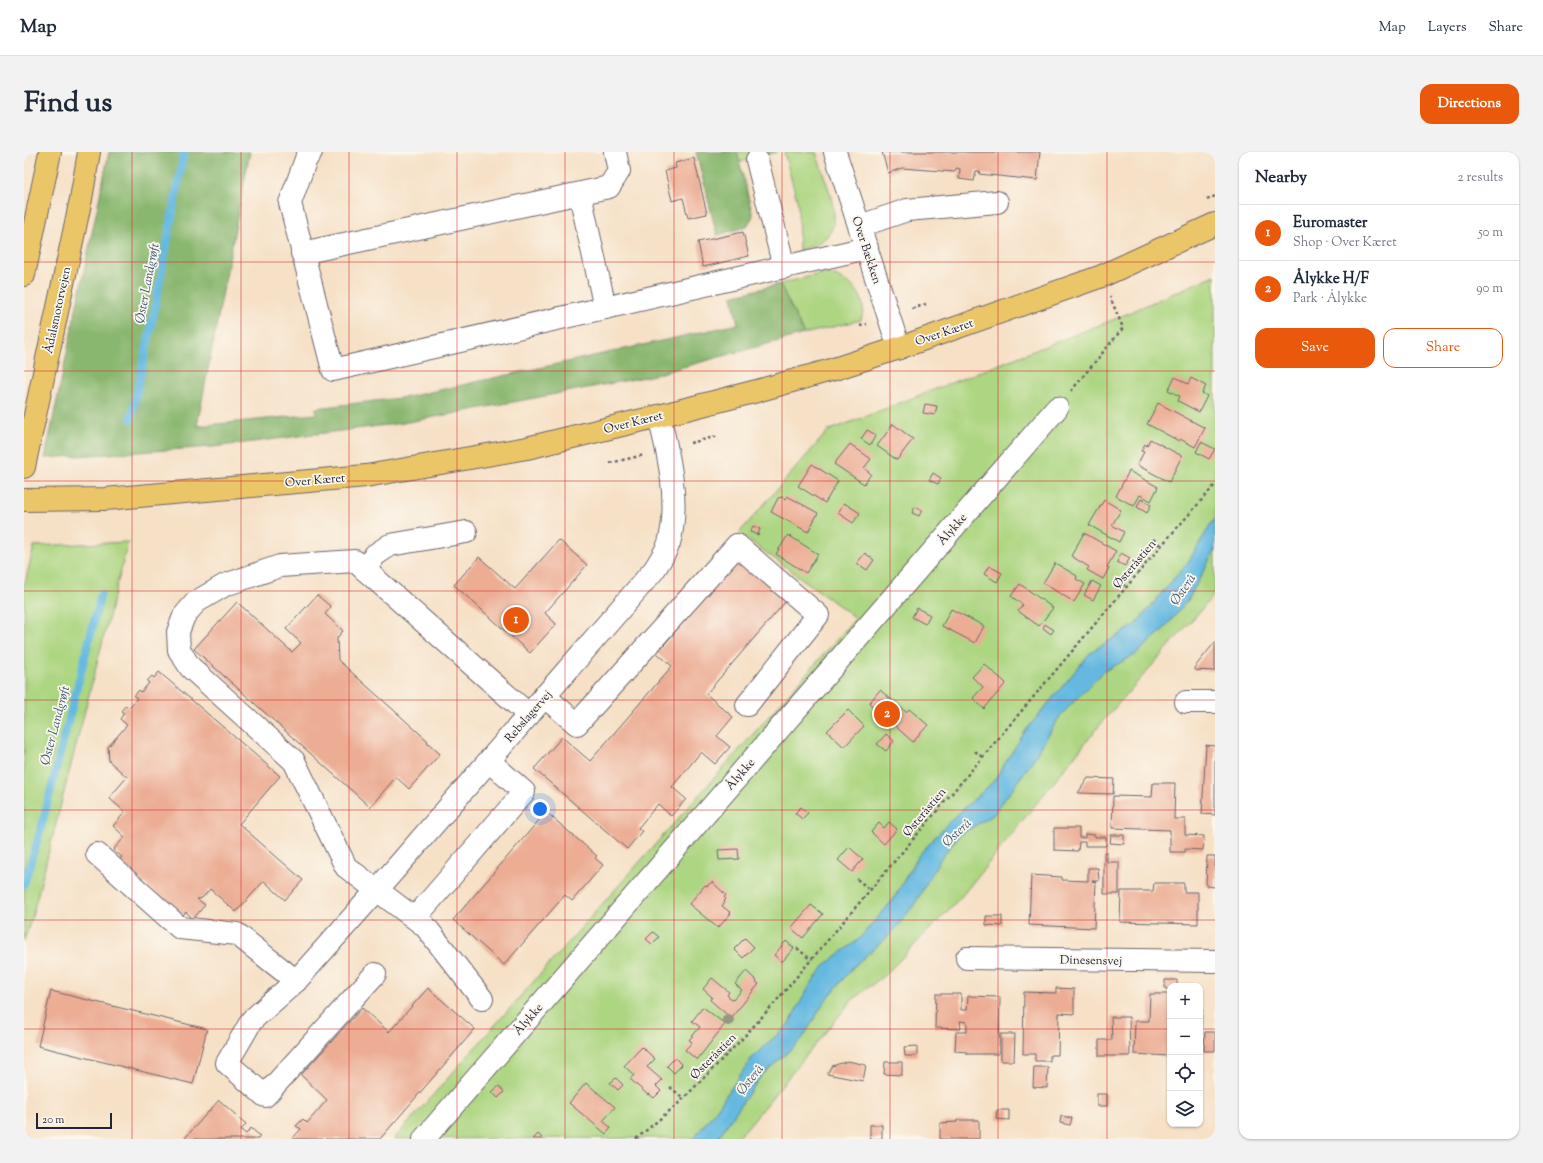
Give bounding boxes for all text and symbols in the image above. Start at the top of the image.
text: Map [20,14,57,41]
text: Map [1379,18,1406,38]
text: Layers [1428,18,1466,38]
text: Share [1488,18,1523,38]
text: Find us [24,84,112,124]
button: Directions [1420,84,1519,124]
text: Nearby [1255,166,1307,190]
text: 2 results [1458,169,1503,187]
text: Euromaster [1293,213,1368,234]
street label: Over Bækken [847,214,886,287]
text: 1 [1266,224,1270,242]
text: 50 m [1478,224,1503,242]
text: Shop · Over Kæret [1293,234,1397,252]
water label: Øster Landgrøft [131,242,165,325]
street label: Ådalsmotorvejen [40,265,76,355]
text: Ålykke H/F [1293,269,1369,290]
text: 2 [1265,280,1271,298]
text: 90 m [1476,280,1503,298]
text: Park · Ålykke [1293,290,1367,308]
street label: Over Kæret [913,315,976,351]
button: Save [1255,328,1375,368]
button: Share [1383,328,1503,368]
street label: Over Kæret [602,407,665,439]
street label: Over Kæret [284,469,346,493]
street label: Ålykke [934,509,972,550]
street label: Østeråstien [1109,536,1161,593]
water label: Østerå [1166,571,1201,609]
pin: 1 [503,605,529,635]
water label: Øster Landgrøft [37,684,75,767]
street label: Rebslagervej [501,686,557,747]
pin: 2 [874,699,900,729]
street label: Ålykke [722,754,760,795]
street label: Østeråstien [899,784,951,841]
your location [530,799,550,819]
water label: Østerå [939,815,976,852]
street label: Dinesensvej [1060,951,1122,971]
map controls [1167,983,1203,1127]
button: + [1167,983,1203,1019]
street label: Ålykke [510,999,548,1040]
button: − [1167,1019,1203,1055]
street label: Østeråstien [686,1029,741,1084]
button: locate [1167,1055,1203,1091]
water label: Østerå [733,1061,768,1099]
button: layers [1167,1091,1203,1127]
scale bar [36,1111,112,1130]
text: 20 m [42,1112,64,1128]

